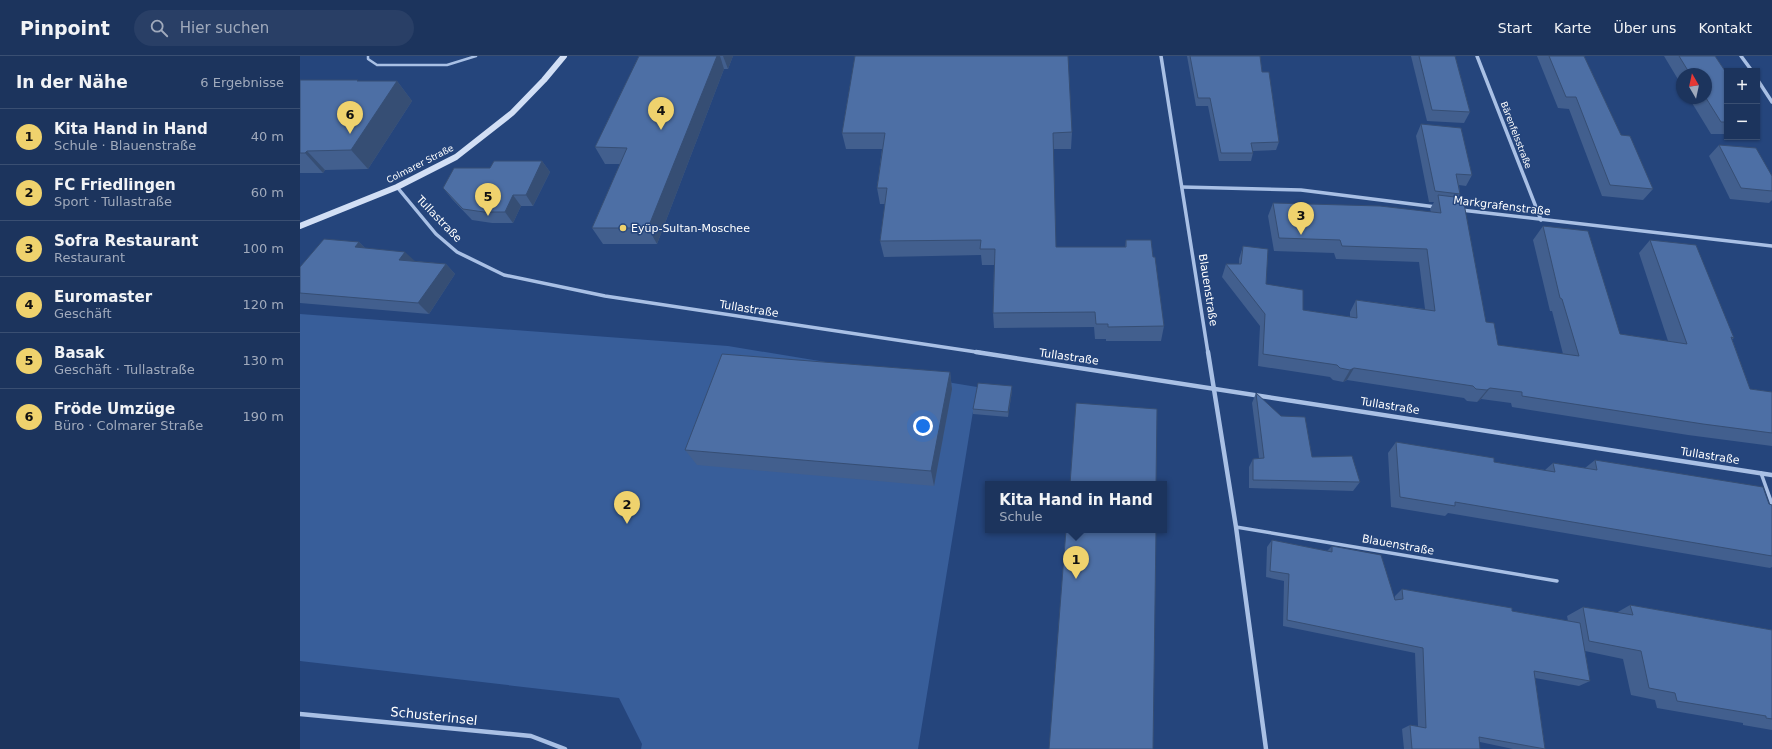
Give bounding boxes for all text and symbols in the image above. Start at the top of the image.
search box [134,10,414,46]
text: Pinpoint [20,17,110,39]
icon: search [148,17,170,39]
text: Hier suchen [180,19,269,37]
text: Start [1498,20,1532,36]
text: Karte [1554,20,1591,36]
text: Über uns [1613,20,1676,36]
text: Kontakt [1698,20,1752,36]
north arrow [1676,68,1712,104]
map controls [1724,68,1760,140]
button: + [1724,68,1760,104]
text: In der Nähe [16,72,128,92]
text: 6 Ergebnisse [200,75,284,90]
pin: 4 [648,97,674,130]
street label: Bärenfelsstraße [1499,100,1534,170]
pin: 6 [337,101,363,134]
button: − [1724,104,1760,140]
text: Kita Hand in Hand [54,120,208,138]
text: 1 [24,129,34,144]
text: 40 m [251,129,284,144]
text: Schule · Blauenstraße [54,138,196,153]
street label: Colmarer Straße [385,143,456,185]
text: FC Friedlingen [54,176,176,194]
pin: 5 [475,183,501,216]
text: 2 [24,185,34,200]
text: 60 m [251,185,284,200]
street label: Tullastraße [413,192,465,245]
text: Sport · Tullastraße [54,194,172,209]
street label: Markgrafenstraße [1453,194,1552,218]
pin: 3 [1288,202,1314,235]
place label: Eyüp-Sultan-Moschee [631,222,750,235]
marker: Eyüp-Sultan-Moschee [618,223,628,233]
text: Sofra Restaurant [54,232,198,250]
text: 3 [24,241,34,256]
text: 100 m [242,241,284,256]
text: Restaurant [54,250,125,265]
street label: Blauenstraße [1196,253,1220,327]
text: Euromaster [54,288,152,306]
text: 4 [24,297,34,312]
text: 120 m [242,297,284,312]
street label: Tullastraße [717,298,780,320]
text: Geschäft [54,306,112,321]
text: Basak [54,344,105,362]
street label: Tullastraße [1037,346,1100,368]
text: 5 [24,353,34,368]
text: 130 m [242,353,284,368]
text: Geschäft · Tullastraße [54,362,195,377]
street label: Tullastraße [1358,395,1421,417]
text: Fröde Umzüge [54,400,175,418]
text: 6 [24,409,34,424]
text: 190 m [242,409,284,424]
your location [913,416,933,436]
text: Büro · Colmarer Straße [54,418,203,433]
street label: Tullastraße [1678,445,1741,467]
popup [985,481,1167,533]
pin: 2 [614,491,640,524]
text: Kita Hand in Hand [999,491,1153,509]
text: Schule [999,509,1043,524]
street label: Blauenstraße [1361,532,1435,558]
pin: 1 [1063,546,1089,579]
street label: Schusterinsel [390,704,478,728]

